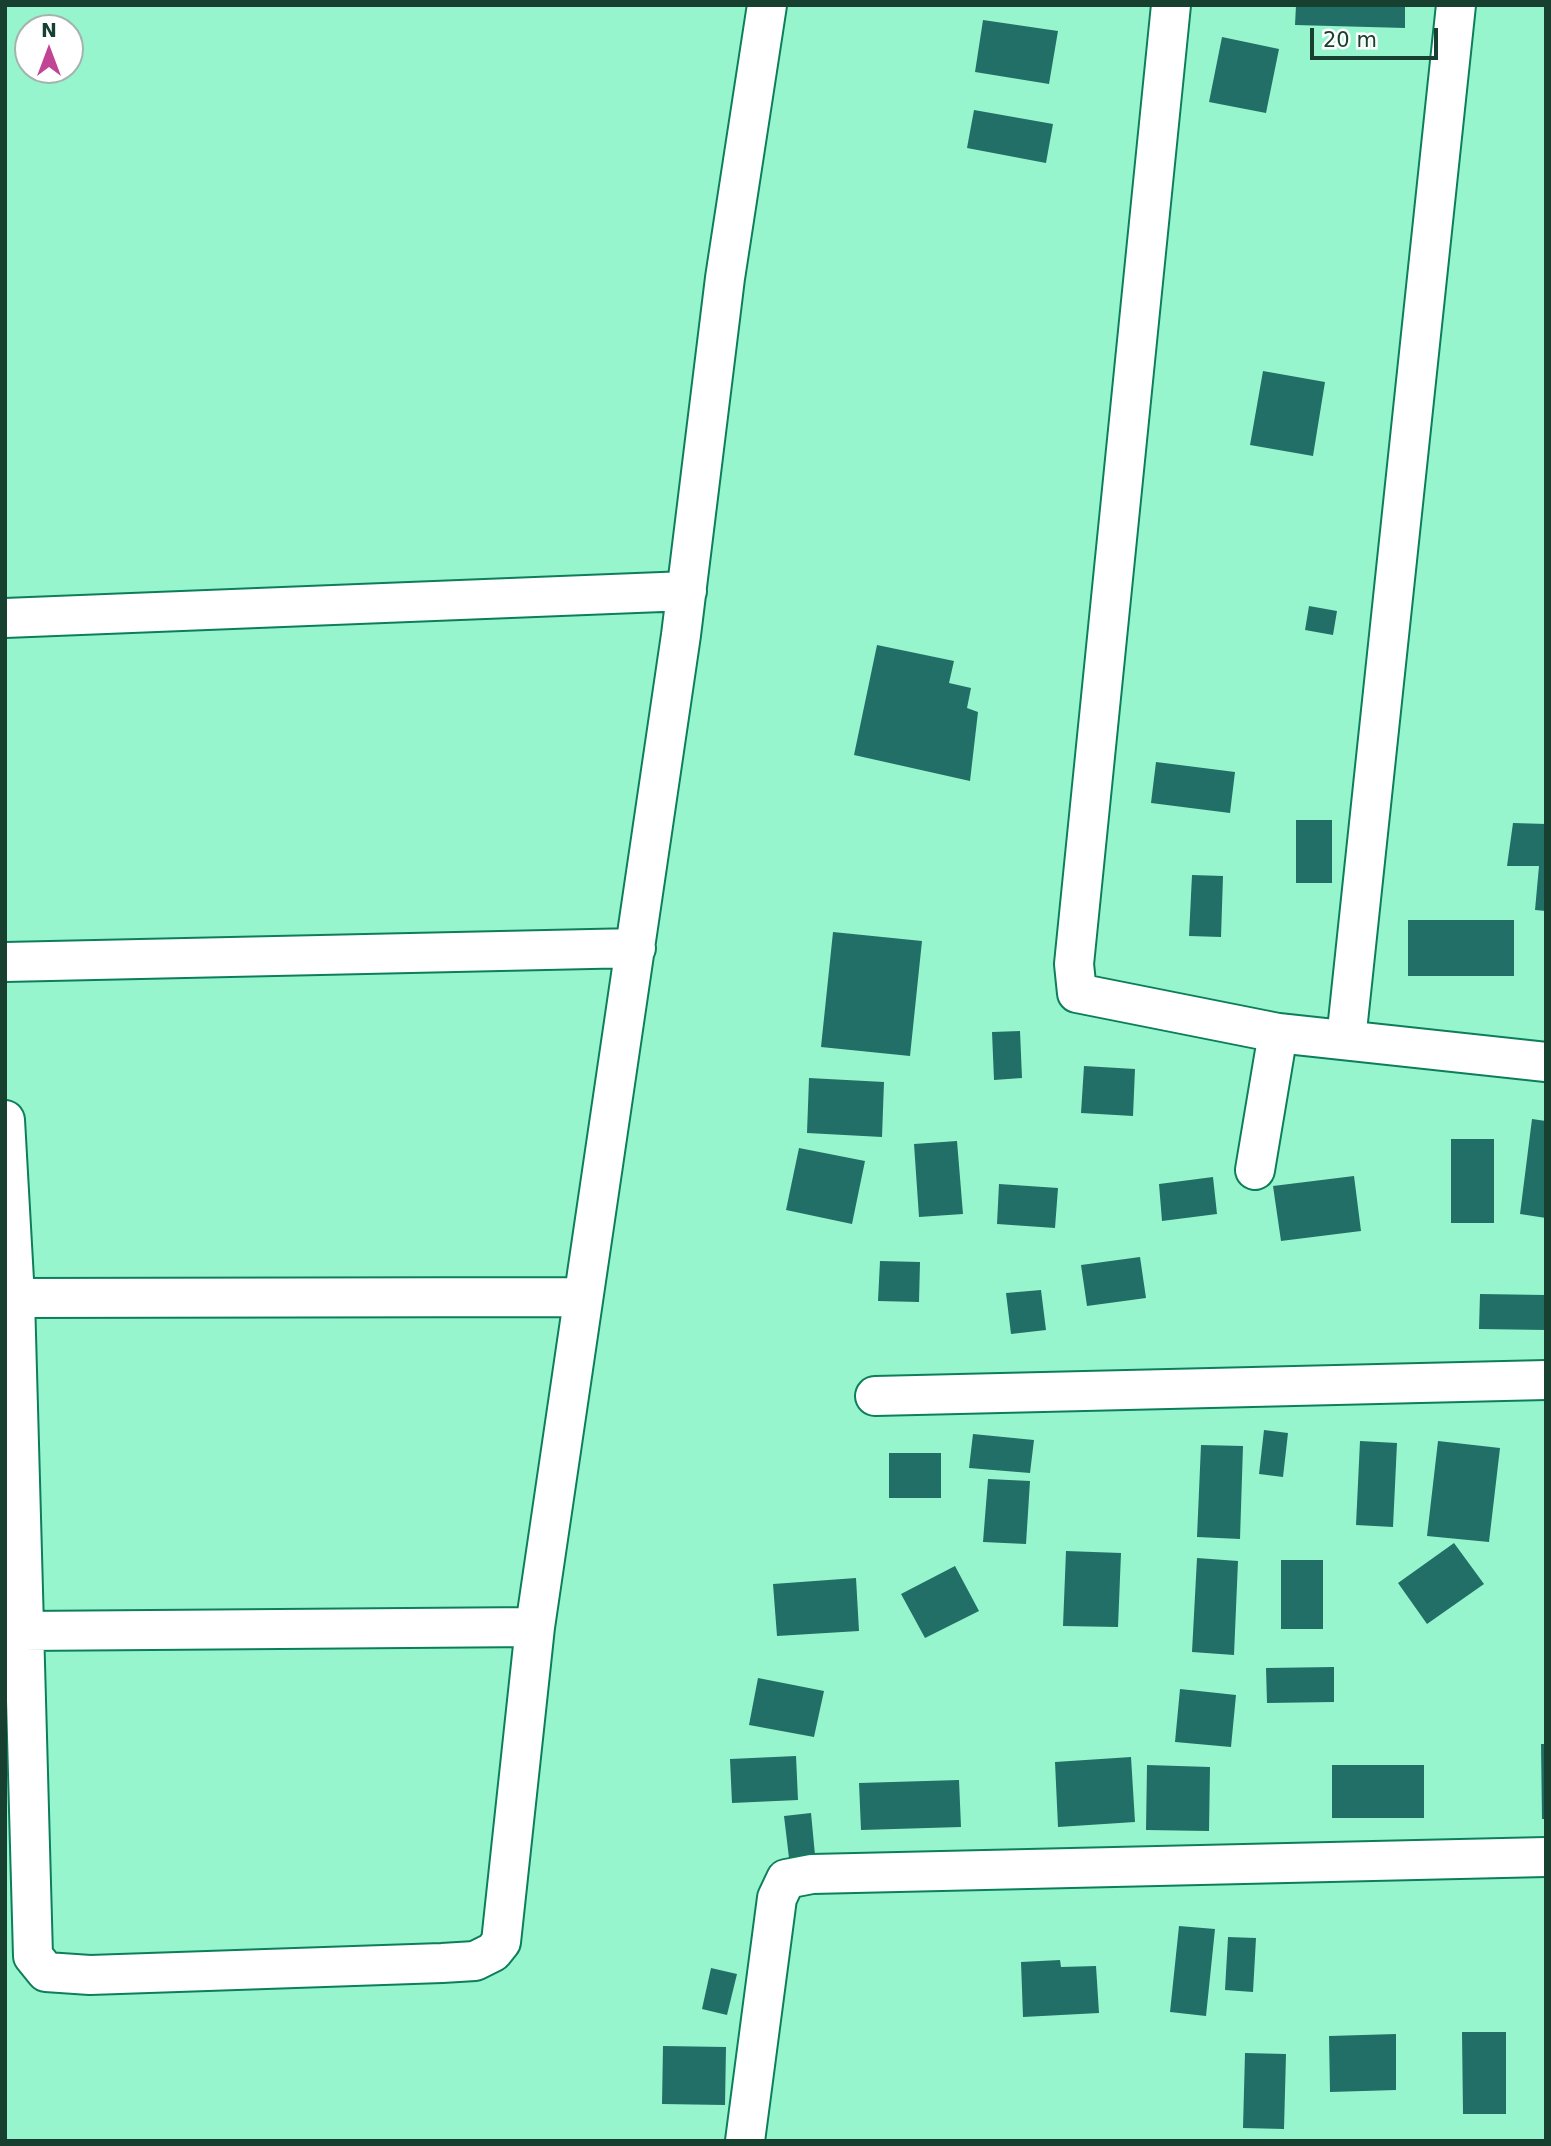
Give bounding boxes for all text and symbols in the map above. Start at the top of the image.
north arrow [14,14,84,84]
scale bar [1313,14,1441,58]
text: N [41,19,57,41]
text: 20 m [1323,28,1377,52]

